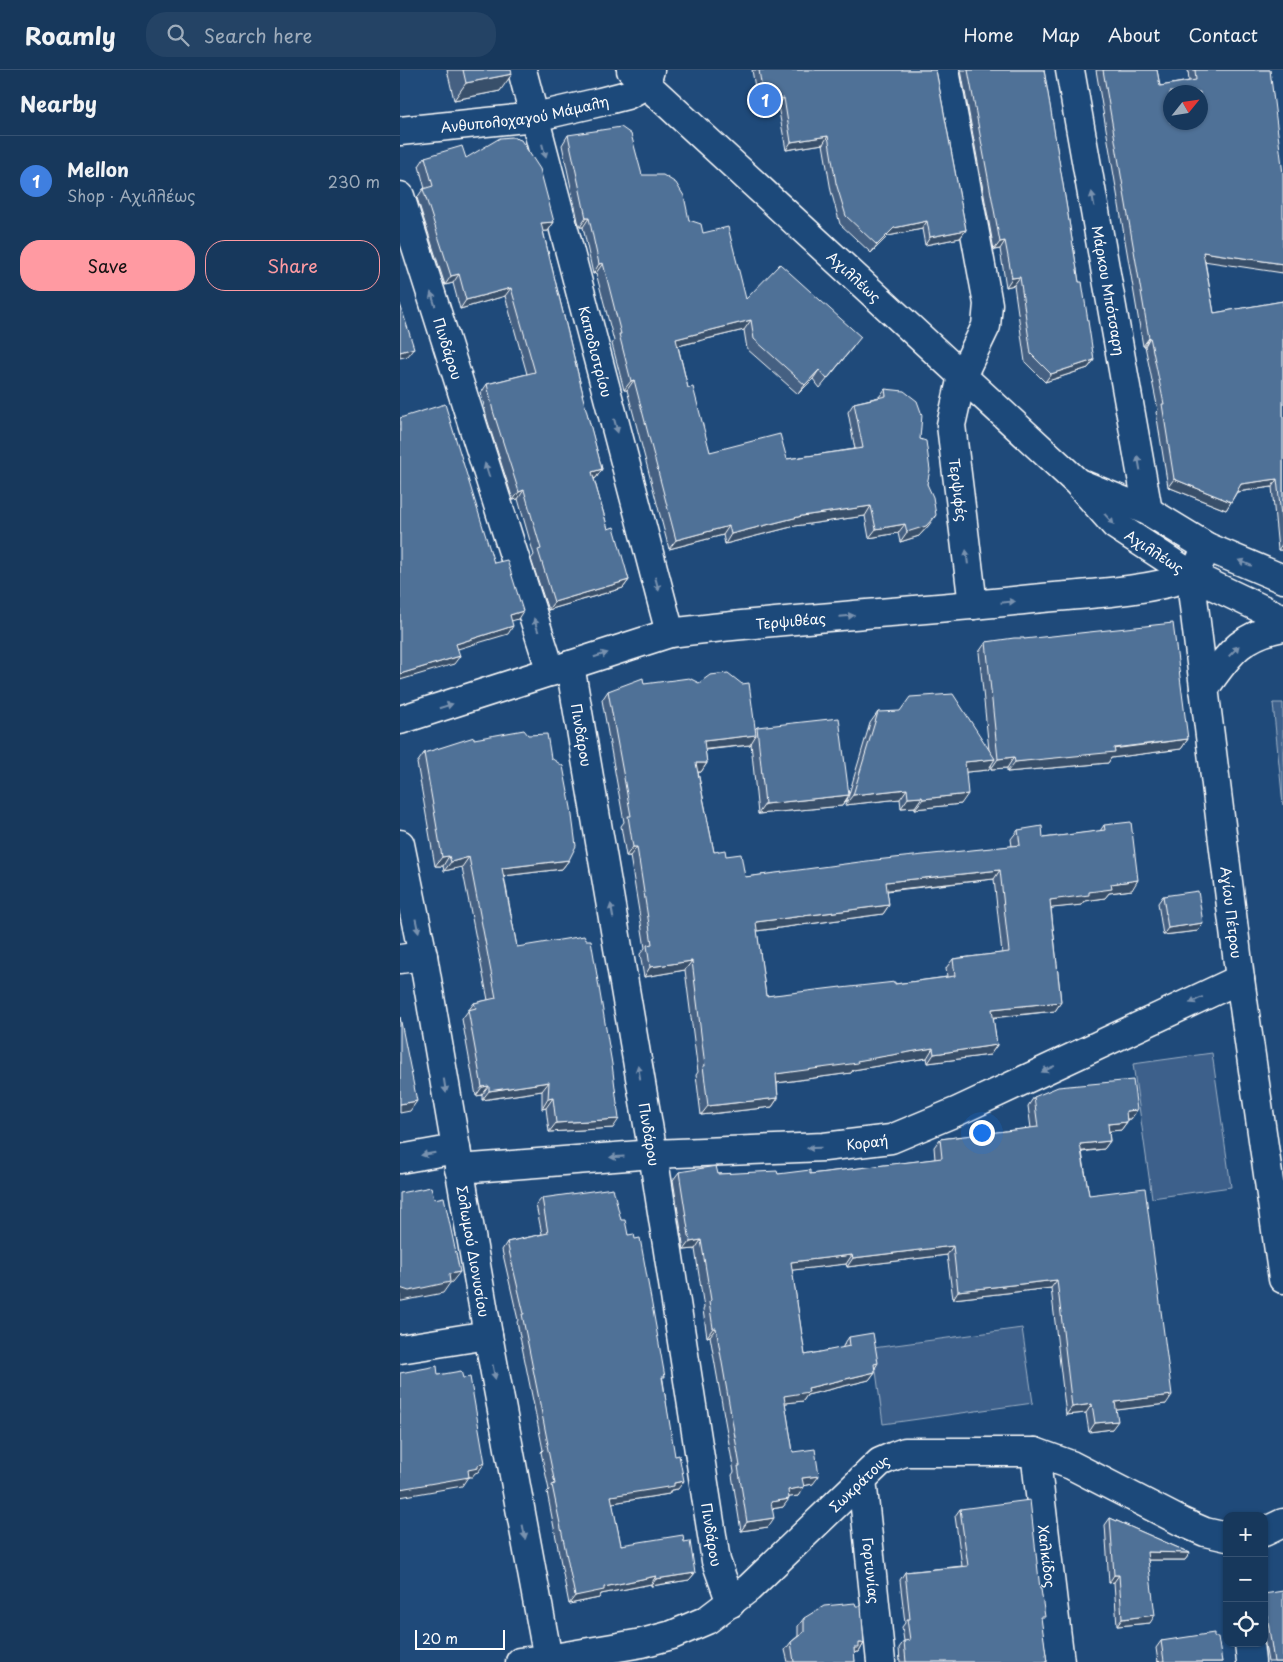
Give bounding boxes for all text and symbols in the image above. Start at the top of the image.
search box [146,12,496,57]
text: Roamly [25,17,116,53]
icon: search [164,21,192,49]
text: Search here [204,21,312,49]
text: Home [963,21,1013,48]
text: Map [1041,21,1080,48]
text: About [1108,21,1160,48]
text: Contact [1188,21,1258,48]
pin: 1 [749,81,781,119]
north arrow [1163,85,1208,130]
text: Nearby [20,87,97,119]
street label: Ανθυπολοχαγού Μάμαλη [440,90,611,137]
one-way arrow [540,143,548,158]
text: Mellon [67,155,129,183]
text: 1 [32,169,40,193]
text: 230 m [328,169,380,193]
text: Shop · Αχιλλέως [67,183,196,207]
one-way arrow [1089,191,1097,207]
street label: Μάρκου Μπότσαρη [1087,224,1131,357]
button: Save [20,240,195,291]
button: Share [205,240,380,291]
street label: Αχιλλέως [823,246,886,307]
one-way arrow [428,291,436,306]
street label: Καποδιστρίου [574,304,618,399]
street label: Πινδάρου [429,315,468,382]
one-way arrow [612,419,620,434]
one-way arrow [1135,454,1143,470]
street label: Τερψιφές [945,457,973,523]
one-way arrow [483,463,490,478]
one-way arrow [1104,512,1115,525]
street label: Αχιλλέως [1121,524,1188,578]
one-way arrow [963,549,971,565]
one-way arrow [1238,559,1252,567]
one-way arrow [653,576,661,591]
one-way arrow [1001,598,1017,606]
street label: Τερψιθέας [755,607,827,634]
one-way arrow [839,612,855,620]
one-way arrow [532,618,539,633]
one-way arrow [1228,645,1240,657]
one-way arrow [594,651,609,659]
one-way arrow [439,701,454,709]
street label: Πινδάρου [566,702,598,768]
street label: Αγίου Πέτρου [1216,865,1248,960]
one-way arrow [607,903,615,919]
one-way arrow [413,919,421,934]
one-way arrow [1188,996,1203,1004]
one-way arrow [635,1063,643,1079]
one-way arrow [1041,1065,1055,1073]
one-way arrow [442,1079,450,1095]
street label: Πινδάρου [634,1101,665,1167]
your location [969,1120,995,1146]
street label: Κοραή [845,1129,889,1155]
one-way arrow [806,1144,822,1152]
one-way arrow [419,1151,435,1159]
one-way arrow [608,1153,624,1161]
street label: Σολωμού Διονυσίου [452,1184,495,1319]
one-way arrow [491,1364,499,1380]
street label: Σωκράτους [824,1449,893,1516]
street label: Πινδάρου [697,1501,728,1569]
map controls [1223,1512,1268,1647]
button: + [1223,1512,1268,1557]
street label: Χαλκίδος [1033,1523,1062,1589]
one-way arrow [521,1524,529,1540]
street label: Γορτυνίας [858,1536,885,1605]
button: − [1223,1557,1268,1602]
button: locate [1223,1602,1268,1647]
scale bar [415,1627,505,1650]
text: 20 m [422,1628,458,1649]

